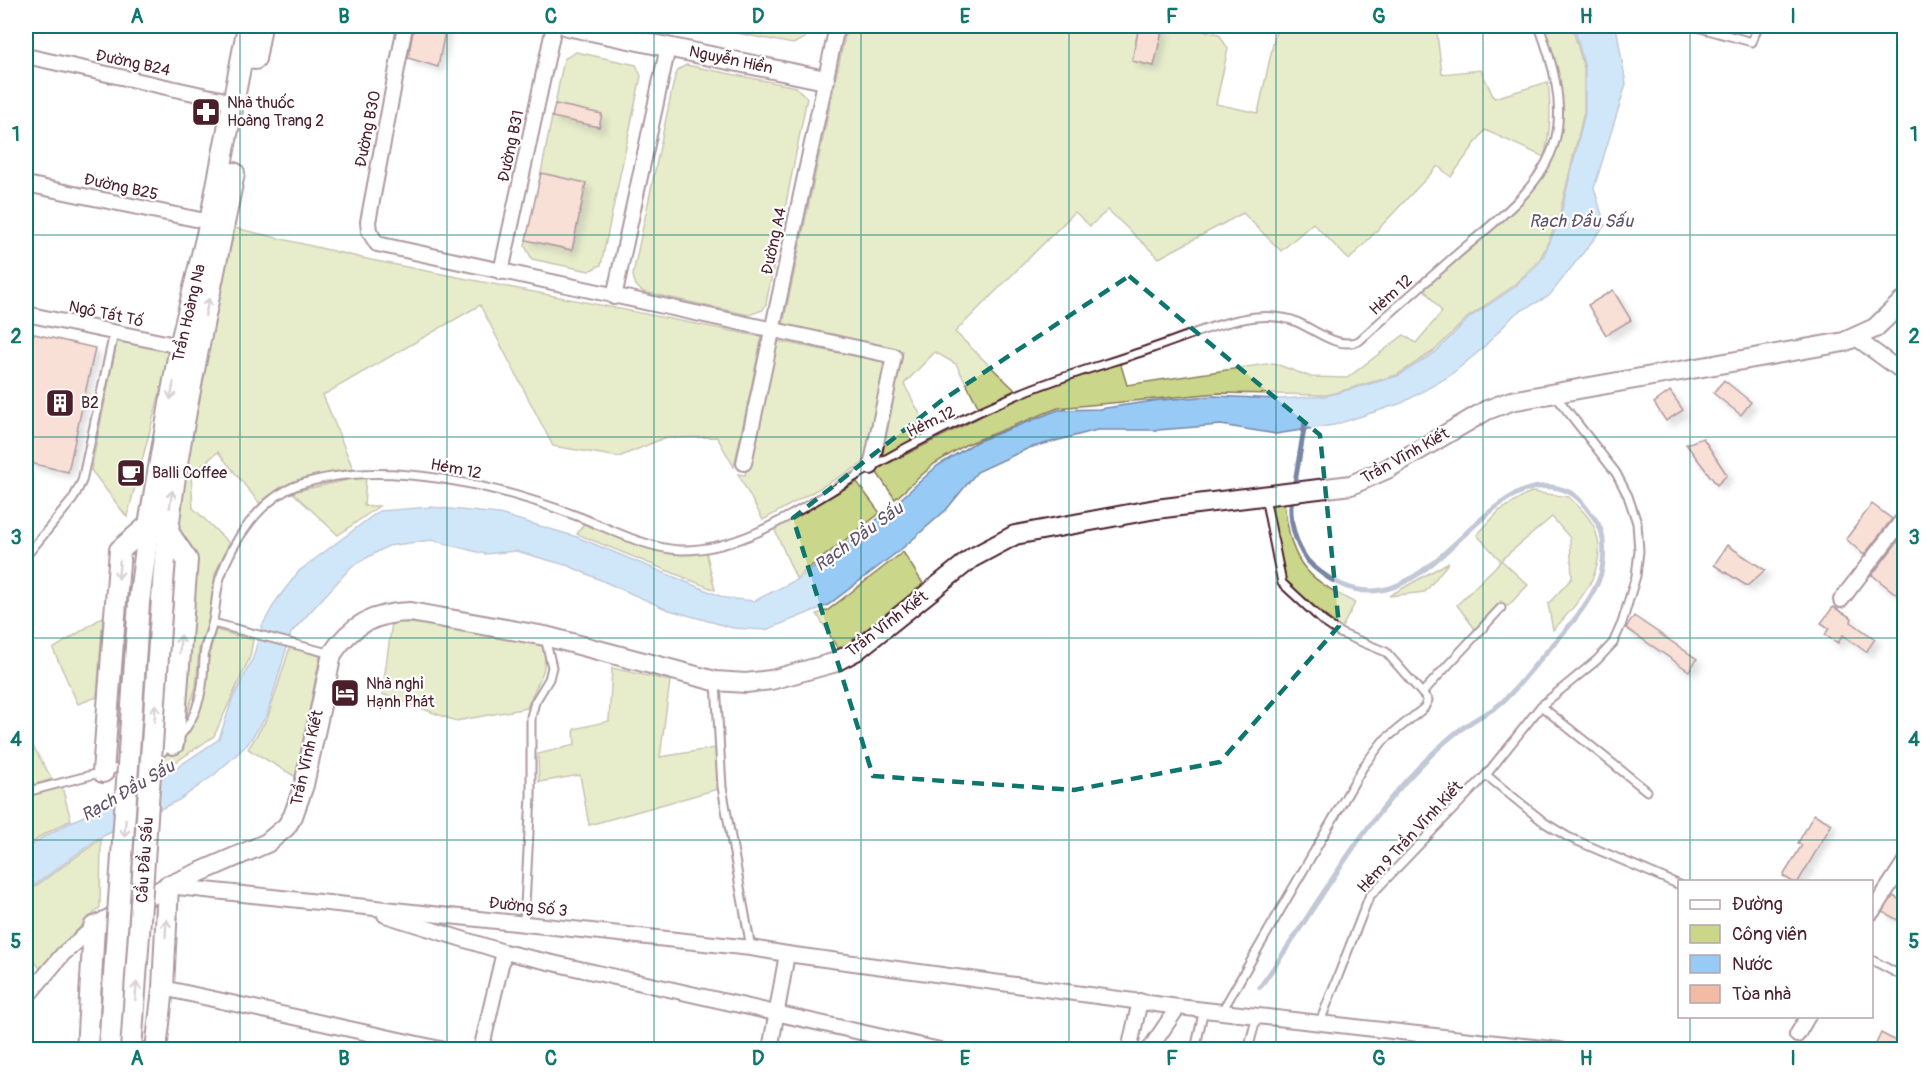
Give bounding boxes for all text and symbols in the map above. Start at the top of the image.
text: A [131,4,144,29]
text: B [338,4,350,29]
text: C [545,4,557,29]
text: D [752,4,765,29]
text: E [960,4,971,29]
text: F [1166,4,1178,29]
text: G [1372,4,1386,29]
text: H [1580,4,1593,29]
text: I [1790,4,1796,29]
street label: Nguyễn Hiền [687,41,775,79]
street label: Đường B24 [94,45,172,81]
street label: Đường B30 [351,89,385,169]
place label: Nhà thuốc Hoàng Trang 2 [227,93,324,131]
pharmacy icon: Nhà thuốc Hoàng Trang 2 [190,96,222,128]
street label: Đường B31 [494,108,528,184]
text: 1 [12,122,20,147]
text: 1 [1910,122,1918,147]
street label: Đường B25 [82,169,160,205]
street label: Đường A4 [757,206,791,276]
water label: Rạch Đầu Sấu [1529,210,1634,233]
street label: Trần Hoàng Na [167,262,210,364]
street label: Hẻm 12 [1365,270,1417,320]
street label: Ngô Tất Tố [67,296,145,332]
one-way arrow [202,298,213,318]
text: 2 [10,324,22,349]
text: 2 [1908,324,1920,349]
one-way arrow [166,381,177,401]
building icon: B2 [44,387,76,419]
place label: B2 [81,393,99,413]
street label: Hẻm 12 [903,402,959,442]
street label: Trần Vĩnh Kiết [1357,422,1453,488]
street label: Hẻm 12 [429,454,483,484]
cafe icon: Balli Coffee [115,457,147,489]
place label: Balli Coffee [152,463,227,483]
one-way arrow [165,489,176,509]
water label: Rạch Đầu Sấu [810,497,909,577]
text: 3 [10,525,22,550]
text: 3 [1908,525,1920,550]
one-way arrow [113,560,124,580]
street label: Trần Vĩnh Kiết [841,586,932,661]
one-way arrow [175,635,186,655]
place label: Nhà nghỉ Hạnh Phát [366,674,435,712]
hotel icon: Nhà nghỉ Hạnh Phát [329,677,361,709]
one-way arrow [149,703,160,723]
street label: Trần Vĩnh Kiết [285,707,328,808]
text: 4 [10,727,22,752]
text: 4 [1908,727,1920,752]
water label: Rạch Đầu Sấu [77,755,180,827]
street label: Hẻm 9 Trần Vĩnh Kiết [1352,776,1467,897]
street label: Cầu Đầu Sấu [131,816,158,904]
one-way arrow [119,818,130,838]
legend [1678,880,1873,1018]
street label: Đường Số 3 [488,893,568,921]
text: Đường [1732,893,1783,916]
one-way arrow [160,919,171,939]
text: Công viên [1732,923,1807,946]
text: 5 [11,929,22,954]
text: 5 [1909,929,1920,954]
text: Nước [1732,953,1773,976]
one-way arrow [130,982,141,1002]
text: Tòa nhà [1732,983,1791,1006]
text: A [131,1046,144,1071]
text: B [338,1046,350,1071]
text: C [545,1046,557,1071]
text: D [752,1046,765,1071]
text: E [960,1046,971,1071]
text: F [1166,1046,1178,1071]
text: G [1372,1046,1386,1071]
text: H [1580,1046,1593,1071]
text: I [1790,1046,1796,1071]

